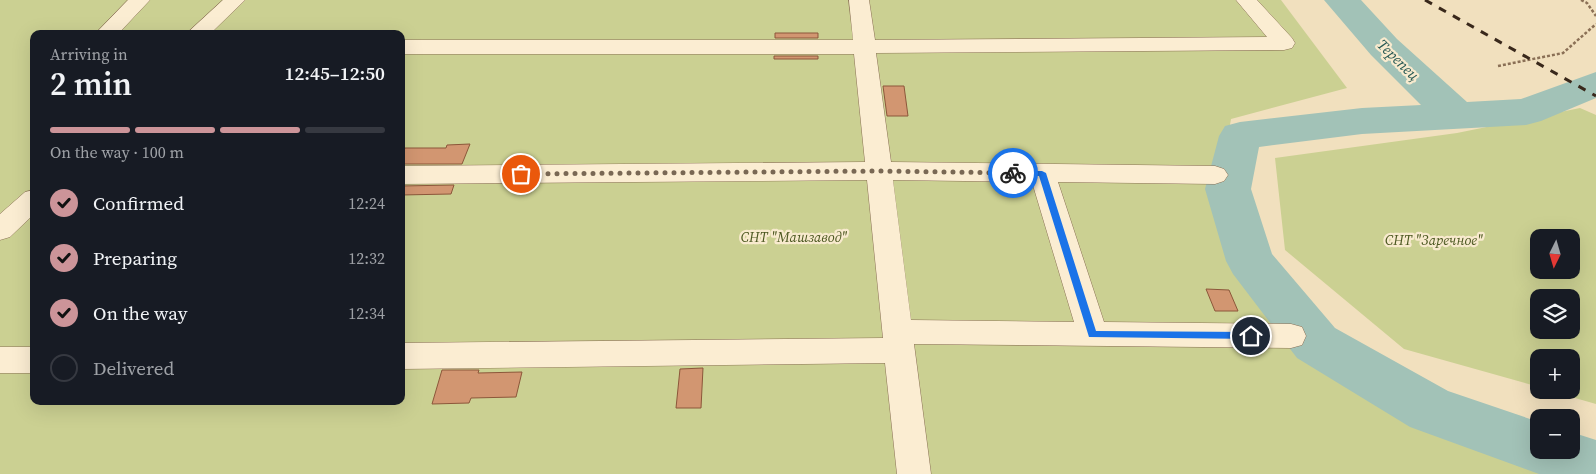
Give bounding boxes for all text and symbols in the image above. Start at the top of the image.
water label: Терепец [1373,34,1424,85]
text: Arriving in [50,43,128,65]
text: 12:45–12:50 [285,60,385,86]
text: 2 min [50,62,132,106]
text: On the way · 100 m [50,141,184,163]
courier [988,148,1038,198]
pin [500,153,542,195]
icon: bike [999,159,1027,187]
icon: bag [507,160,535,188]
icon: check [50,189,78,217]
text: Confirmed [93,190,184,216]
text: 12:24 [348,192,385,214]
park label: СНТ "Машзавод" [741,227,847,247]
north arrow [1530,229,1580,279]
map controls [1530,229,1580,459]
park label: СНТ "Заречное" [1385,230,1483,250]
icon: check [50,244,78,272]
text: Preparing [93,245,177,271]
text: 12:32 [348,247,385,269]
button: layers [1530,289,1580,339]
icon: check [50,299,78,327]
text: On the way [93,300,188,326]
text: 12:34 [348,302,385,324]
pin [1230,315,1272,357]
icon: home [1237,322,1265,350]
button: + [1530,349,1580,399]
text: Delivered [93,355,174,381]
button: − [1530,409,1580,459]

